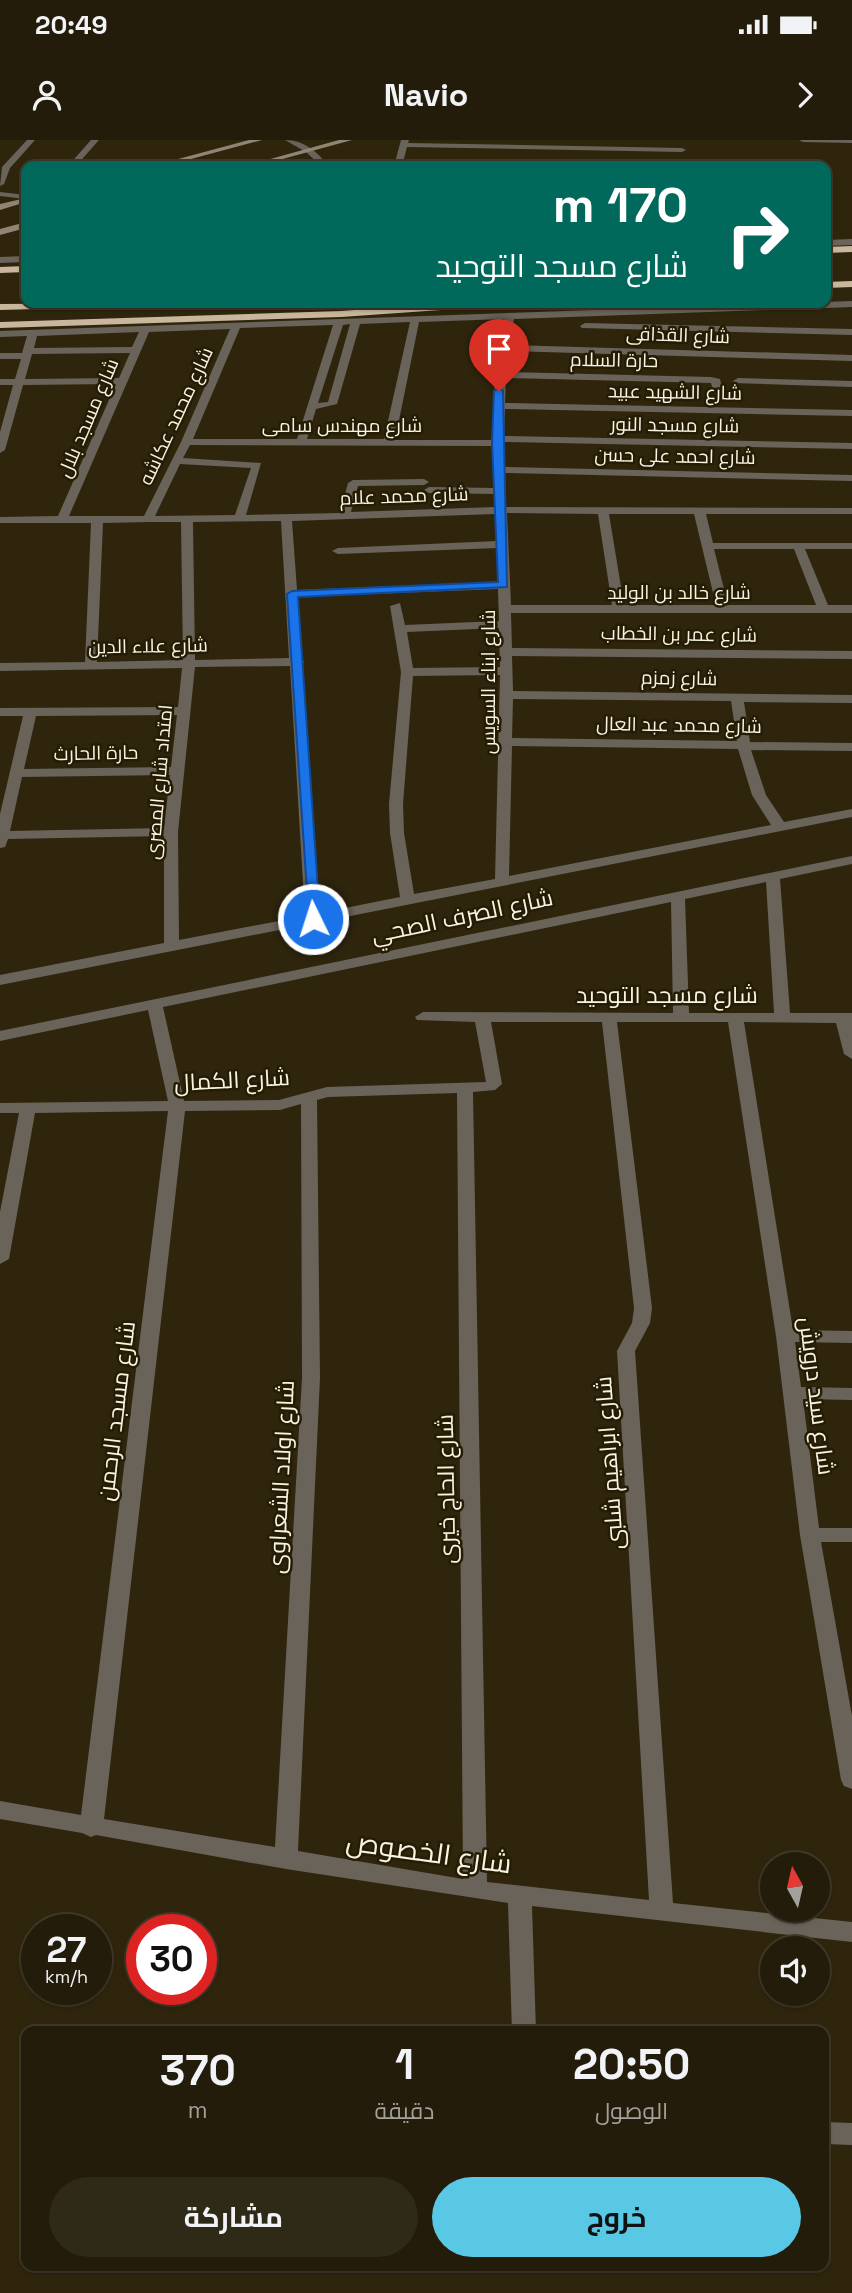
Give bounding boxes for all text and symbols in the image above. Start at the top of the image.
text: 20:49 [35,8,108,42]
text: Navio [384,75,468,115]
icon: person [28,76,66,114]
icon: forward [786,76,824,114]
text: 170 m [553,174,688,236]
icon: right [712,189,803,280]
text: شارع مسجد التوحيد [435,246,688,286]
pin [469,319,529,391]
street label: شارع القذافى [626,321,730,350]
icon: arrive [480,330,518,368]
street label: شارع محمد عكاشه [133,343,220,489]
street label: حارة السلام [570,347,658,374]
street label: شارع مسجد بلال [52,355,125,482]
street label: شارع الشهيد عبيد [608,378,742,407]
street label: شارع مسجد النور [609,411,740,440]
street label: شارع مهندس سامى [262,413,422,439]
street label: شارع احمد على حسن [594,442,756,471]
street label: شارع محمد علام [339,481,469,512]
street label: شارع خالد بن الوليد [607,580,751,606]
street label: شارع ابناء السويس [476,610,502,754]
street label: شارع عمر بن الخطاب [601,620,757,649]
street label: شارع علاء الدين [88,632,208,661]
street label: شارع زمزم [641,665,717,692]
street label: امتداد شارع المصرى [140,704,179,861]
street label: شارع محمد عبد العال [596,711,762,740]
street label: حارة الحارث [54,740,138,766]
position arrow [276,882,350,956]
street label: شارع الصرف الصحي [369,882,556,953]
street label: شارع مسجد التوحيد [576,980,758,1011]
street label: شارع الكمال [173,1062,291,1099]
street label: شارع سيد درويش [791,1315,842,1477]
street label: شارع مسجد الرحمن [90,1319,143,1503]
street label: شارع ابراهيم شلبى [588,1375,631,1551]
street label: شارع اولاد الشعراوى [261,1379,302,1575]
street label: شارع الحاج خيرى [430,1414,463,1564]
street label: شارع الخصوص [344,1823,514,1882]
north arrow [760,1852,830,1922]
map controls [760,1852,830,2006]
speed limit sign: 30 [126,1914,217,2005]
text: 27 [47,1928,86,1972]
button: sound [760,1936,830,2006]
text: km/h [45,1965,88,1988]
text: 1 [395,2038,414,2091]
text: 20:50 [573,2038,690,2091]
text: 370 [160,2044,236,2097]
text: m [188,2095,208,2125]
text: دقيقة [374,2096,434,2126]
text: الوصول [595,2096,668,2126]
button: مشاركة [49,2177,418,2257]
button: خروج [432,2177,801,2257]

